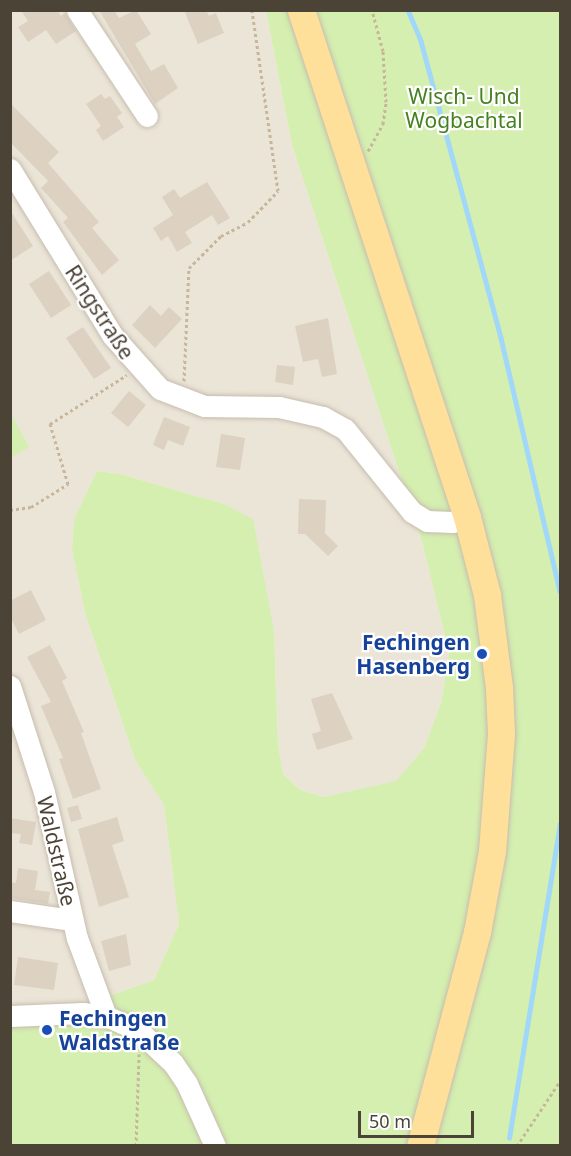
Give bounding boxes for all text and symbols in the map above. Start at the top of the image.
park label: Wisch- Und Wogbachtal [405,83,523,133]
street label: Ringstraße [60,260,140,364]
place label: Fechingen Hasenberg [356,629,470,679]
marker: Fechingen Hasenberg [475,647,489,661]
street label: Waldstraße [32,794,82,908]
place label: Fechingen Waldstraße [59,1005,180,1055]
marker: Fechingen Waldstraße [40,1023,54,1037]
scale bar [361,1099,476,1137]
text: 50 m [369,1109,411,1133]

